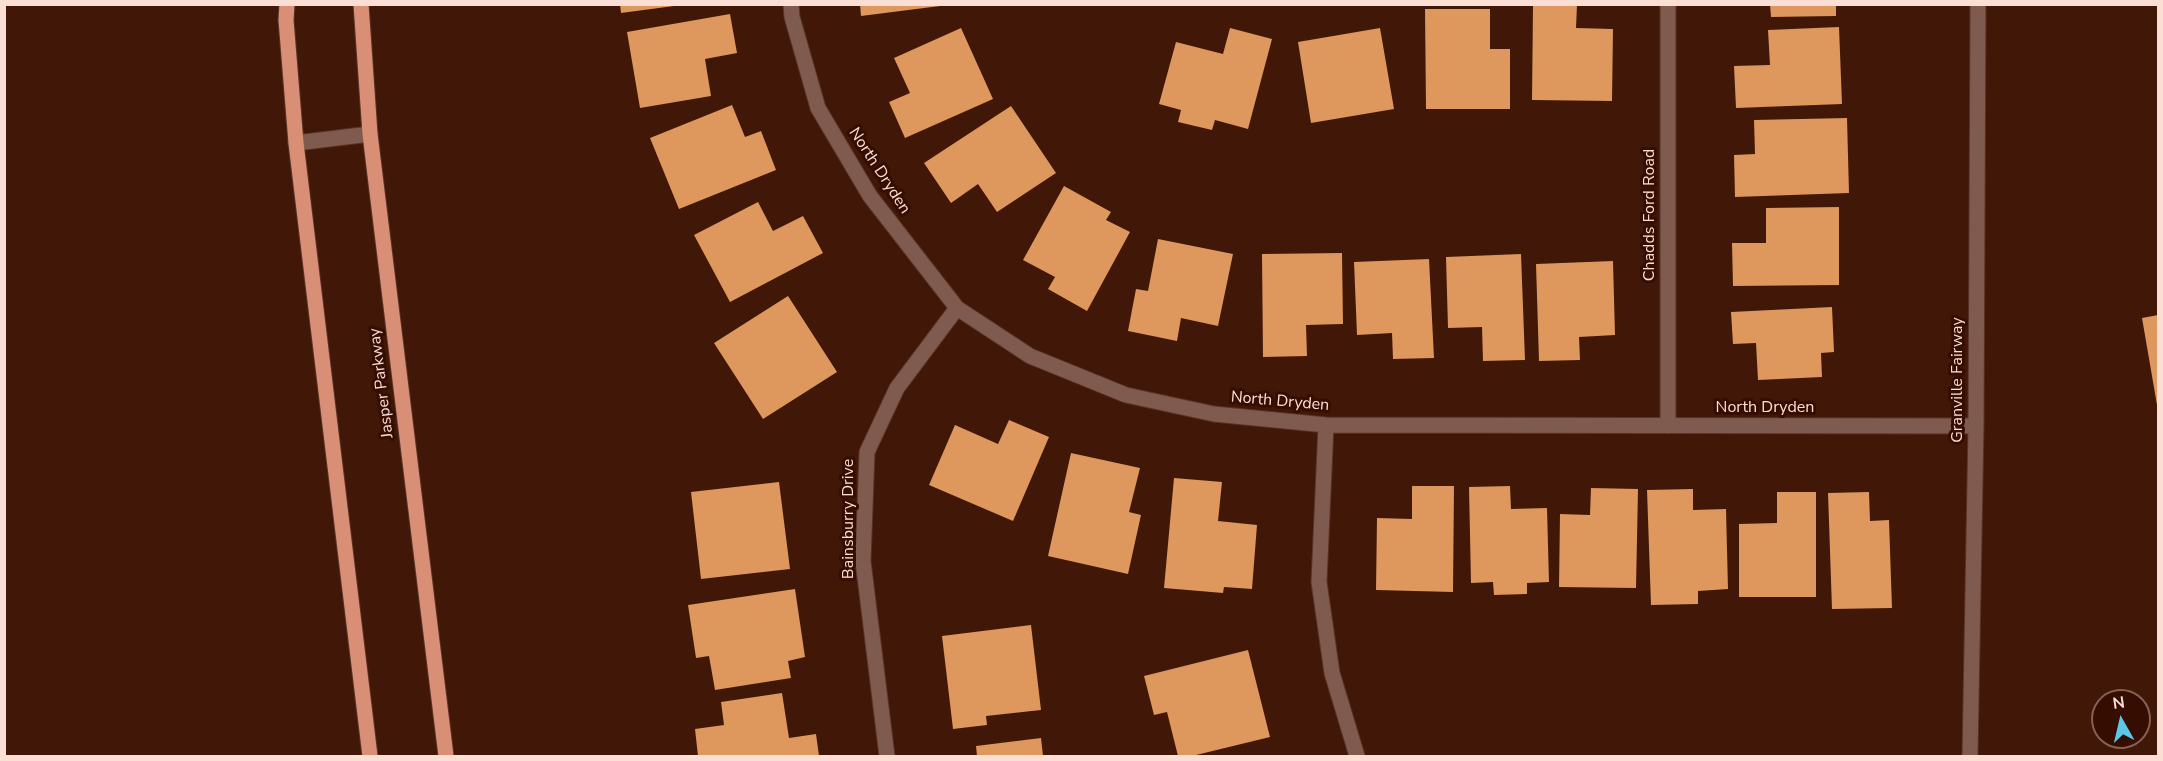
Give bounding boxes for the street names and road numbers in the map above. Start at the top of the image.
street label: North Dryden [844,124,914,218]
street label: Chadds Ford Road [1640,149,1660,281]
street label: Granville Fairway [1948,317,1968,443]
street label: Jasper Parkway [366,327,398,439]
street label: North Dryden [1230,388,1330,416]
street label: North Dryden [1716,398,1814,418]
street label: Bainsburry Drive [839,459,859,579]

